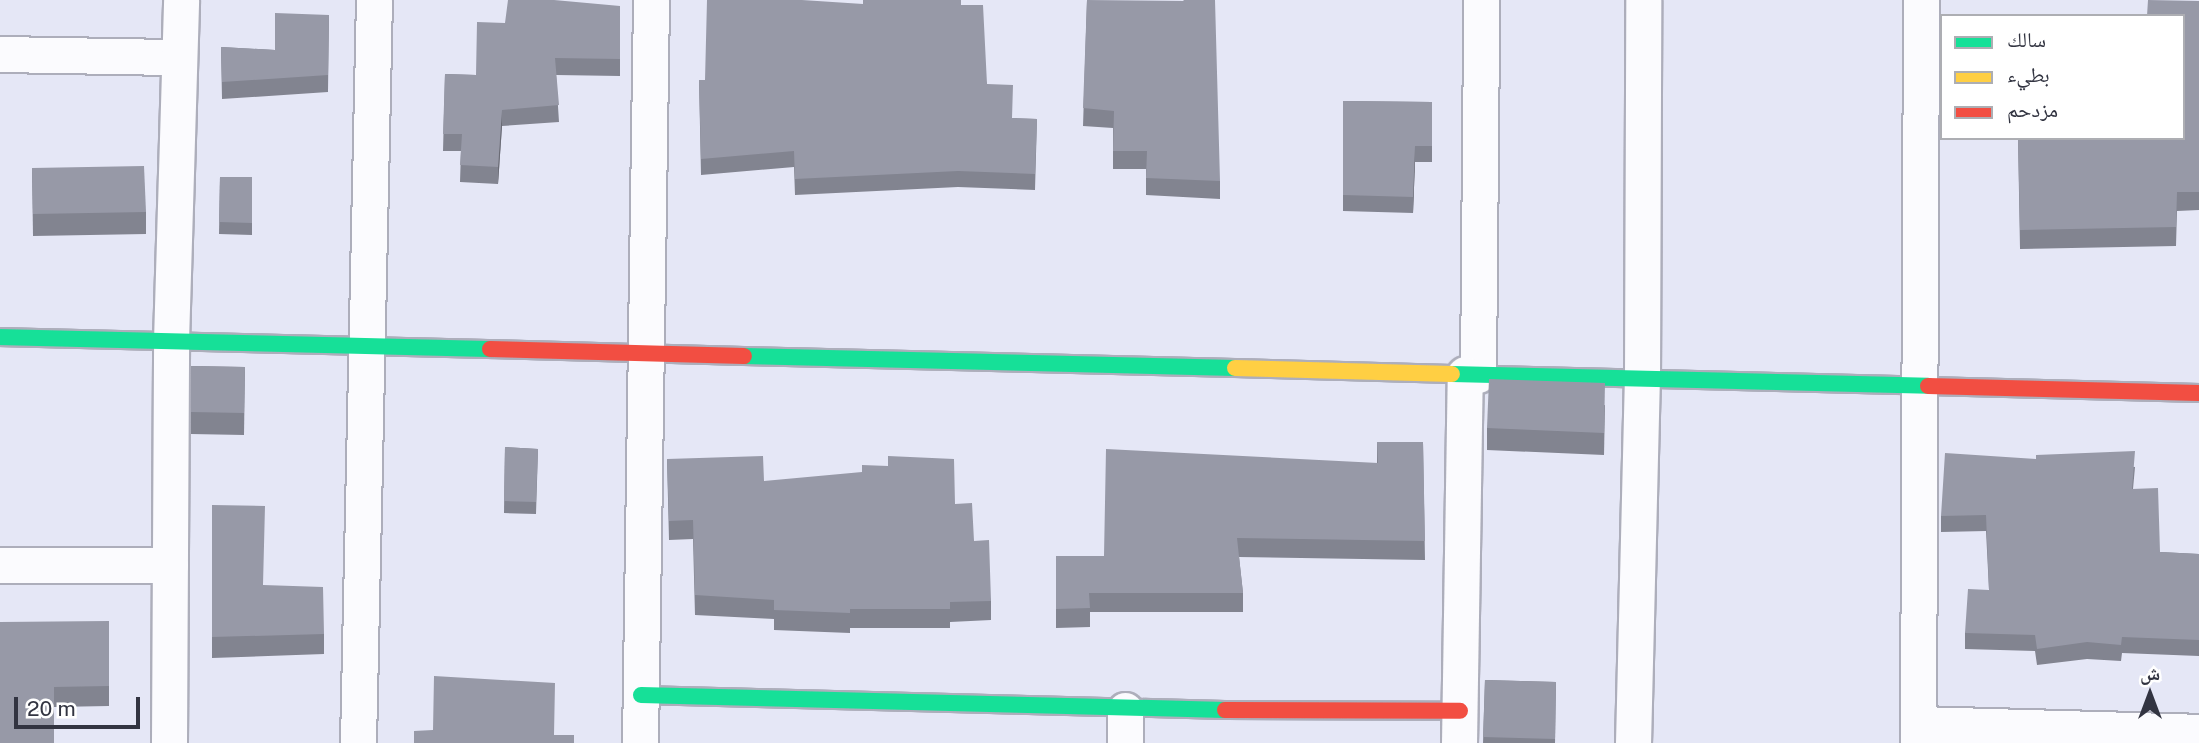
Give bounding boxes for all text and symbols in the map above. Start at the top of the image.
legend [1940,14,2185,140]
text: سالك [2007,27,2046,52]
text: بطيء [2007,62,2050,87]
text: مزدحم [2007,97,2058,122]
north arrow [2115,659,2185,729]
text: ش [2140,662,2160,684]
scale bar [18,684,144,728]
text: 20 m [27,696,76,721]

